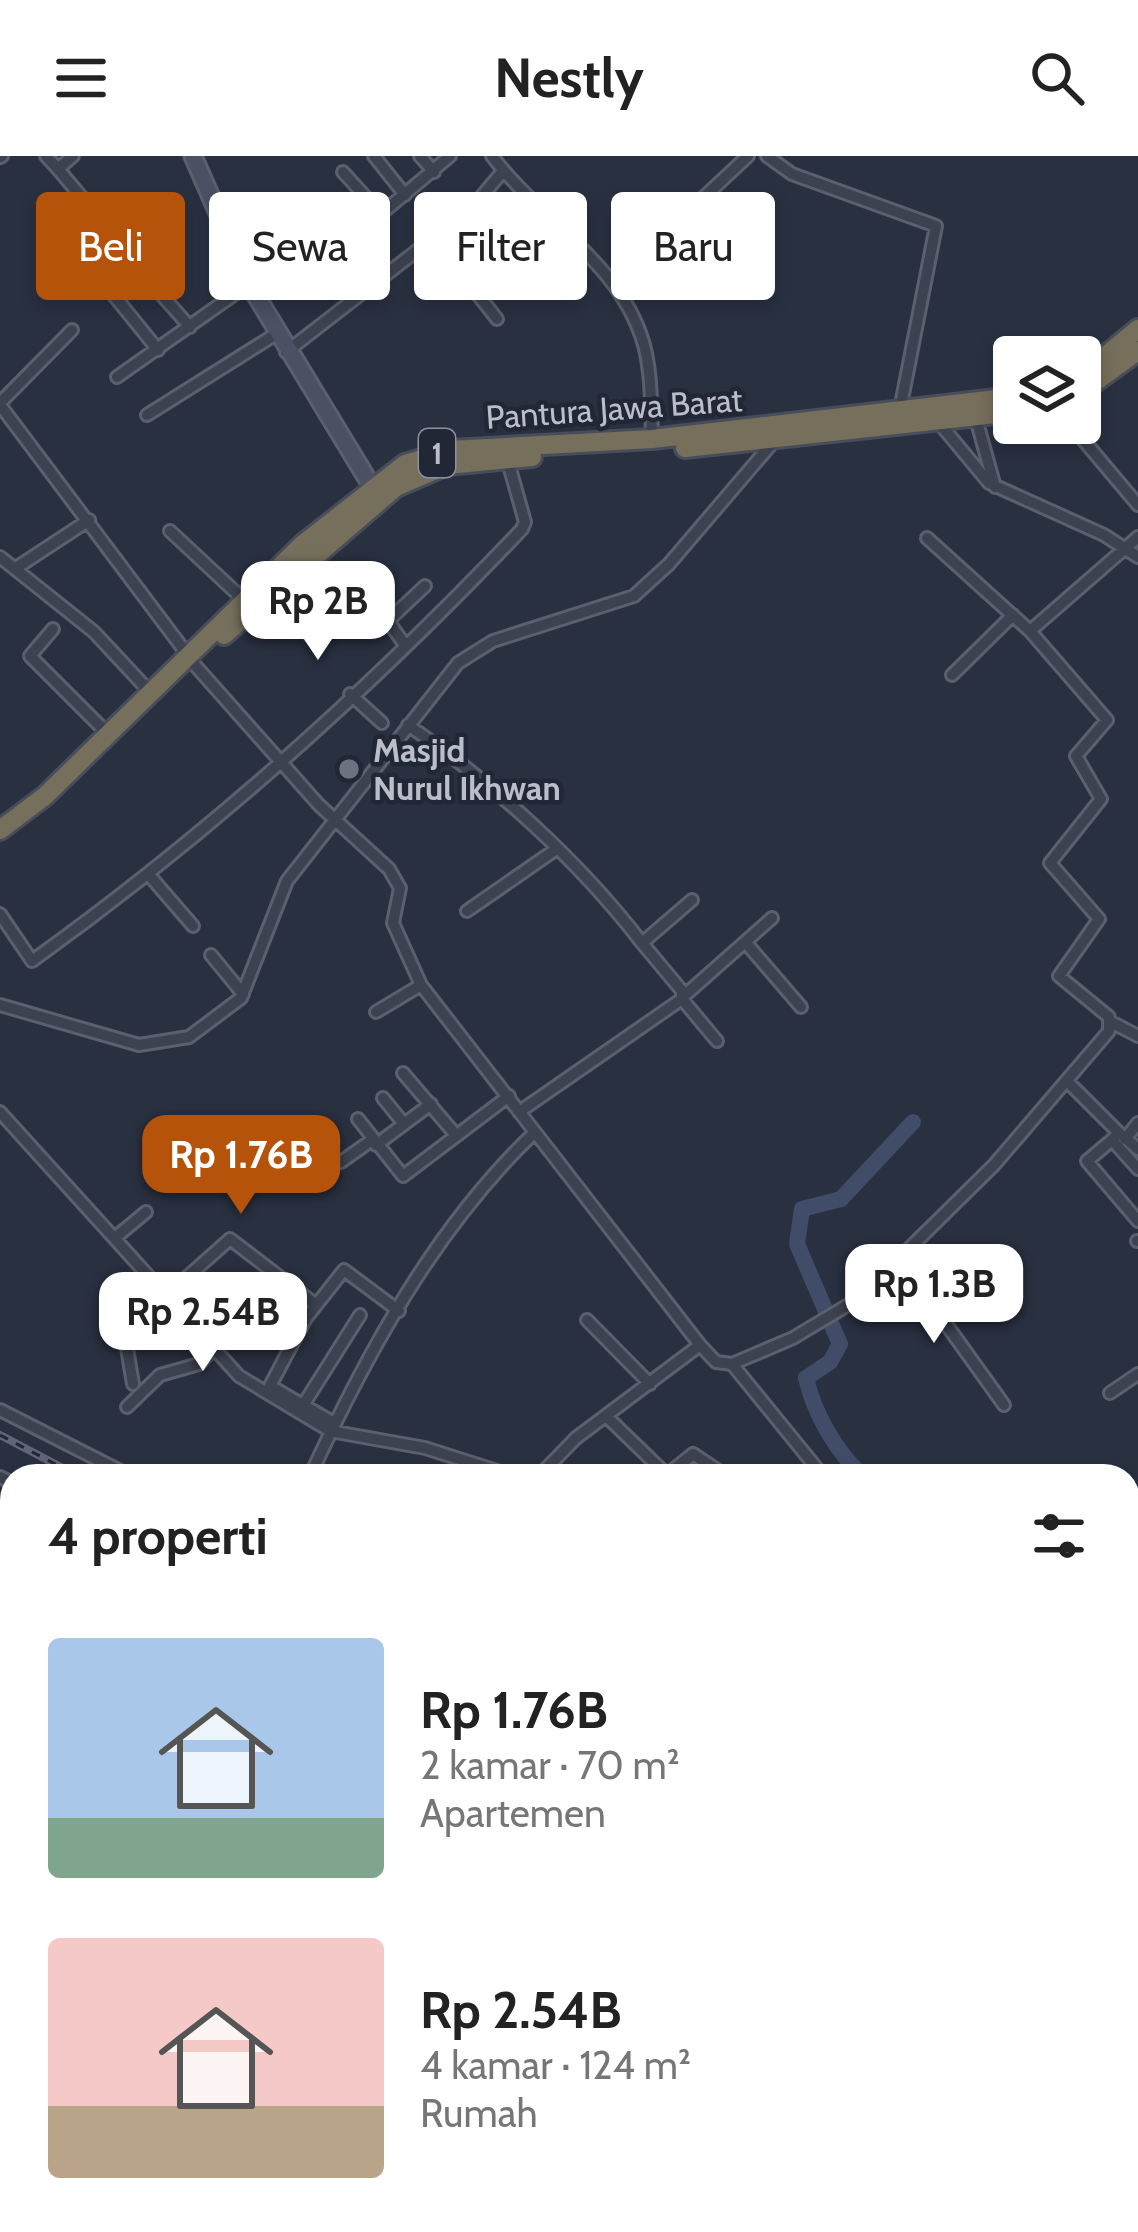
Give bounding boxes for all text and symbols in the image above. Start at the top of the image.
icon: menu [48,45,114,111]
text: Nestly [494,45,644,111]
icon: search [1024,45,1090,111]
chip: Beli [36,192,185,300]
chip: Sewa [209,192,390,300]
chip: Filter [414,192,587,300]
chip: Baru [611,192,775,300]
map controls [993,336,1101,444]
button: layers [993,336,1101,444]
street label: Pantura Jawa Barat [484,379,744,437]
road number: 1 [419,429,455,477]
pin: Rp 2B [234,561,402,663]
text: Rp 2B [268,576,368,624]
place label: Masjid Nurul Ikhwan [373,730,561,808]
marker: Masjid Nurul Ikhwan [336,756,362,782]
pin: Rp 1.76B [117,1115,365,1217]
text: Rp 1.76B [169,1130,313,1178]
pin: Rp 1.3B [823,1244,1045,1346]
text: Rp 1.3B [872,1259,996,1307]
pin: Rp 2.54B [79,1272,327,1374]
text: Rp 2.54B [126,1287,280,1335]
icon: filters [1026,1503,1092,1569]
text: 4 properti [48,1505,268,1567]
text: Rp 1.76B [420,1679,608,1741]
icon: home [144,1686,288,1830]
text: 2 kamar · 70 m² [420,1741,680,1789]
text: Apartemen [420,1789,606,1837]
text: Rp 2.54B [420,1979,621,2041]
icon: home [144,1986,288,2130]
text: 4 kamar · 124 m² [420,2041,691,2089]
text: Rumah [420,2089,538,2137]

